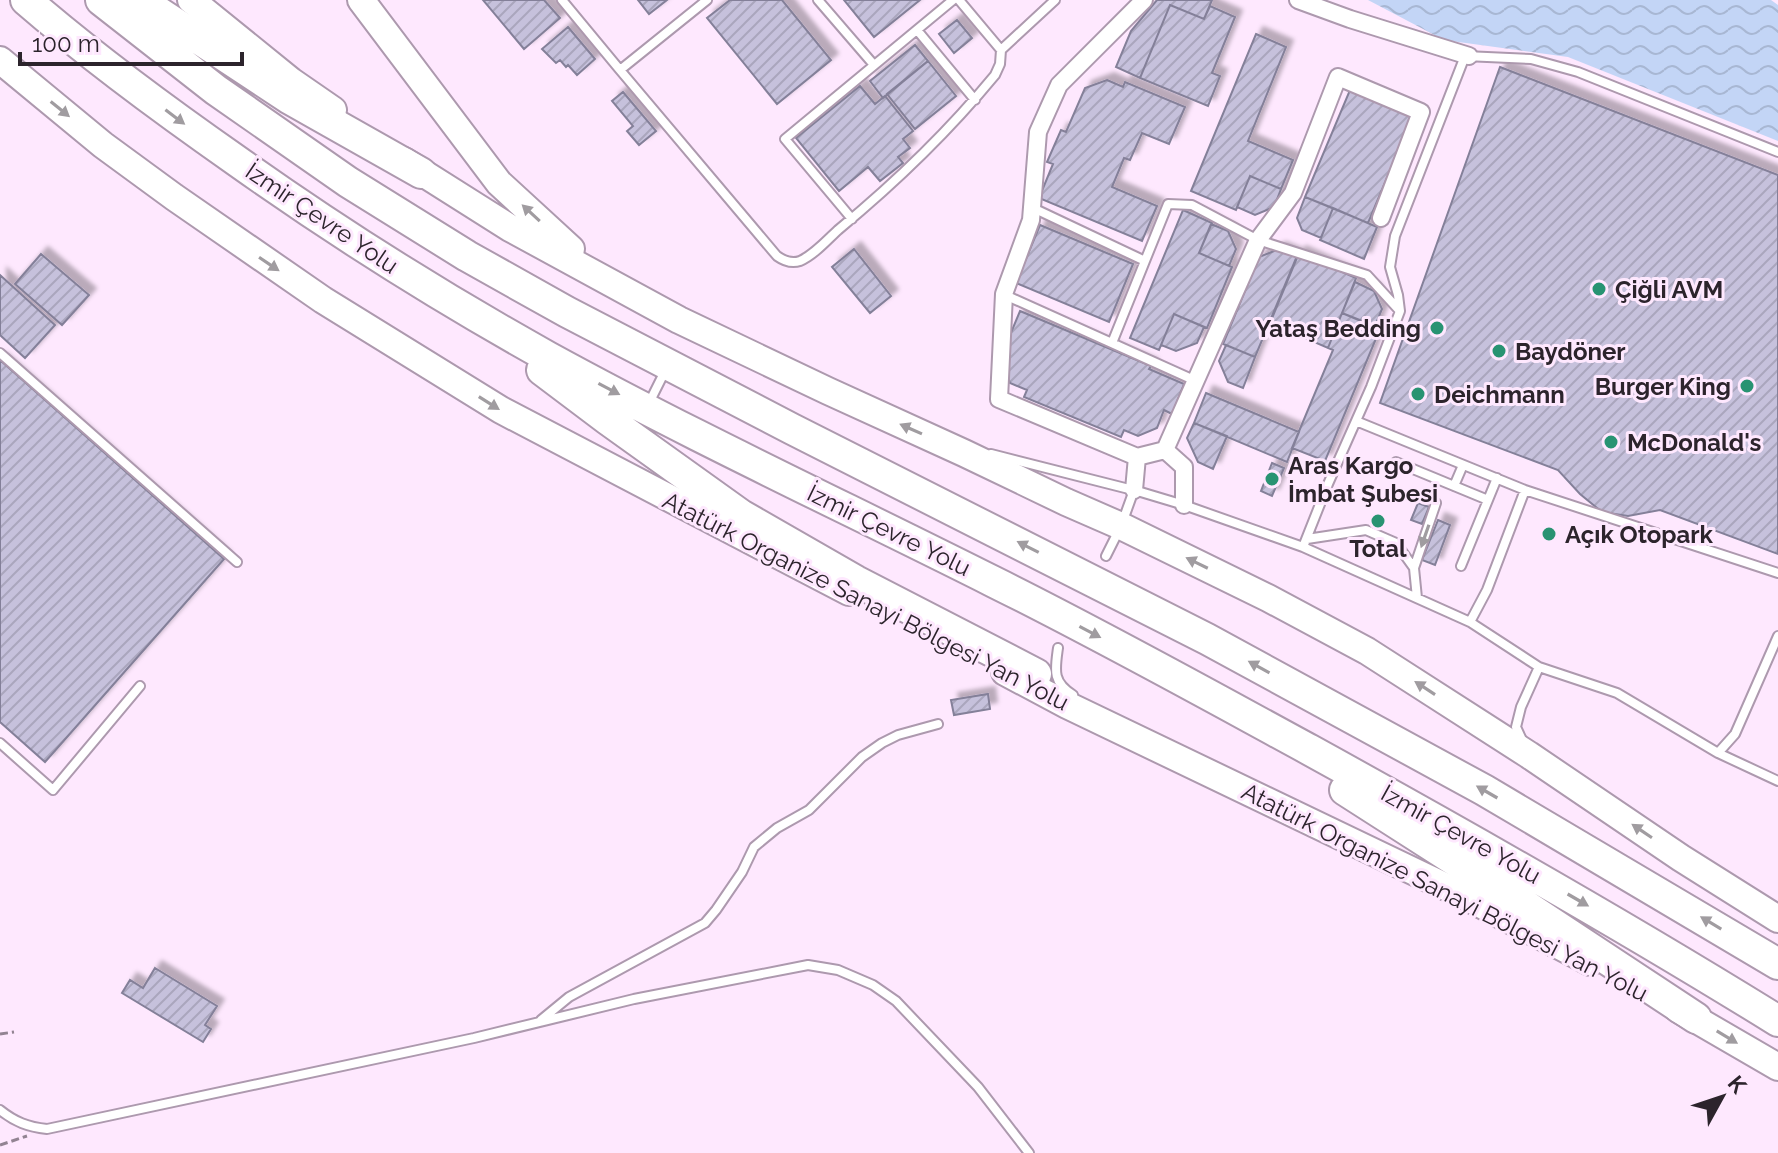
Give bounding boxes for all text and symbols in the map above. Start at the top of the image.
scale bar [20,16,242,66]
text: 100 m [32,29,100,58]
one-way arrow [50,100,70,117]
one-way arrow [165,109,185,125]
street label: İzmir Çevre Yolu [240,156,404,280]
one-way arrow [522,205,541,223]
one-way arrow [258,256,279,271]
place label: Çiğli AVM [1615,275,1723,304]
marker: Çiğli AVM [1590,280,1608,298]
place label: Yataş Bedding [1256,314,1421,343]
marker: Yataş Bedding [1428,319,1446,337]
place label: Baydöner [1515,337,1626,366]
marker: Baydöner [1490,342,1508,360]
place label: Burger King [1595,372,1731,401]
marker: Burger King [1738,377,1756,395]
place label: Deichmann [1434,380,1565,409]
one-way arrow [597,382,620,395]
marker: Deichmann [1409,385,1427,403]
one-way arrow [478,395,500,409]
one-way arrow [899,422,923,436]
place label: McDonald's [1627,428,1762,457]
marker: McDonald's [1602,433,1620,451]
place label: Aras Kargo İmbat Şubesi [1288,451,1438,508]
marker: Aras Kargo İmbat Şubesi [1263,470,1281,488]
street label: İzmir Çevre Yolu [803,478,975,582]
street label: Atatürk Organize Sanayi Bölgesi Yan Yolu [658,485,1074,717]
marker: Total [1369,512,1387,530]
place label: Açık Otopark [1565,520,1714,549]
one-way arrow [1419,524,1431,548]
marker: Açık Otopark [1540,525,1558,543]
place label: Total [1349,534,1407,563]
one-way arrow [1017,540,1040,554]
one-way arrow [1185,556,1209,570]
one-way arrow [1079,626,1102,639]
one-way arrow [1248,660,1270,674]
one-way arrow [1414,681,1435,696]
street label: Atatürk Organize Sanayi Bölgesi Yan Yolu [1237,776,1653,1008]
street label: İzmir Çevre Yolu [1376,778,1546,890]
one-way arrow [1476,785,1498,799]
one-way arrow [1631,824,1652,839]
one-way arrow [1566,893,1589,907]
one-way arrow [1700,917,1722,931]
one-way arrow [1716,1030,1738,1044]
north arrow [1682,1057,1762,1137]
text: K [1723,1070,1752,1098]

